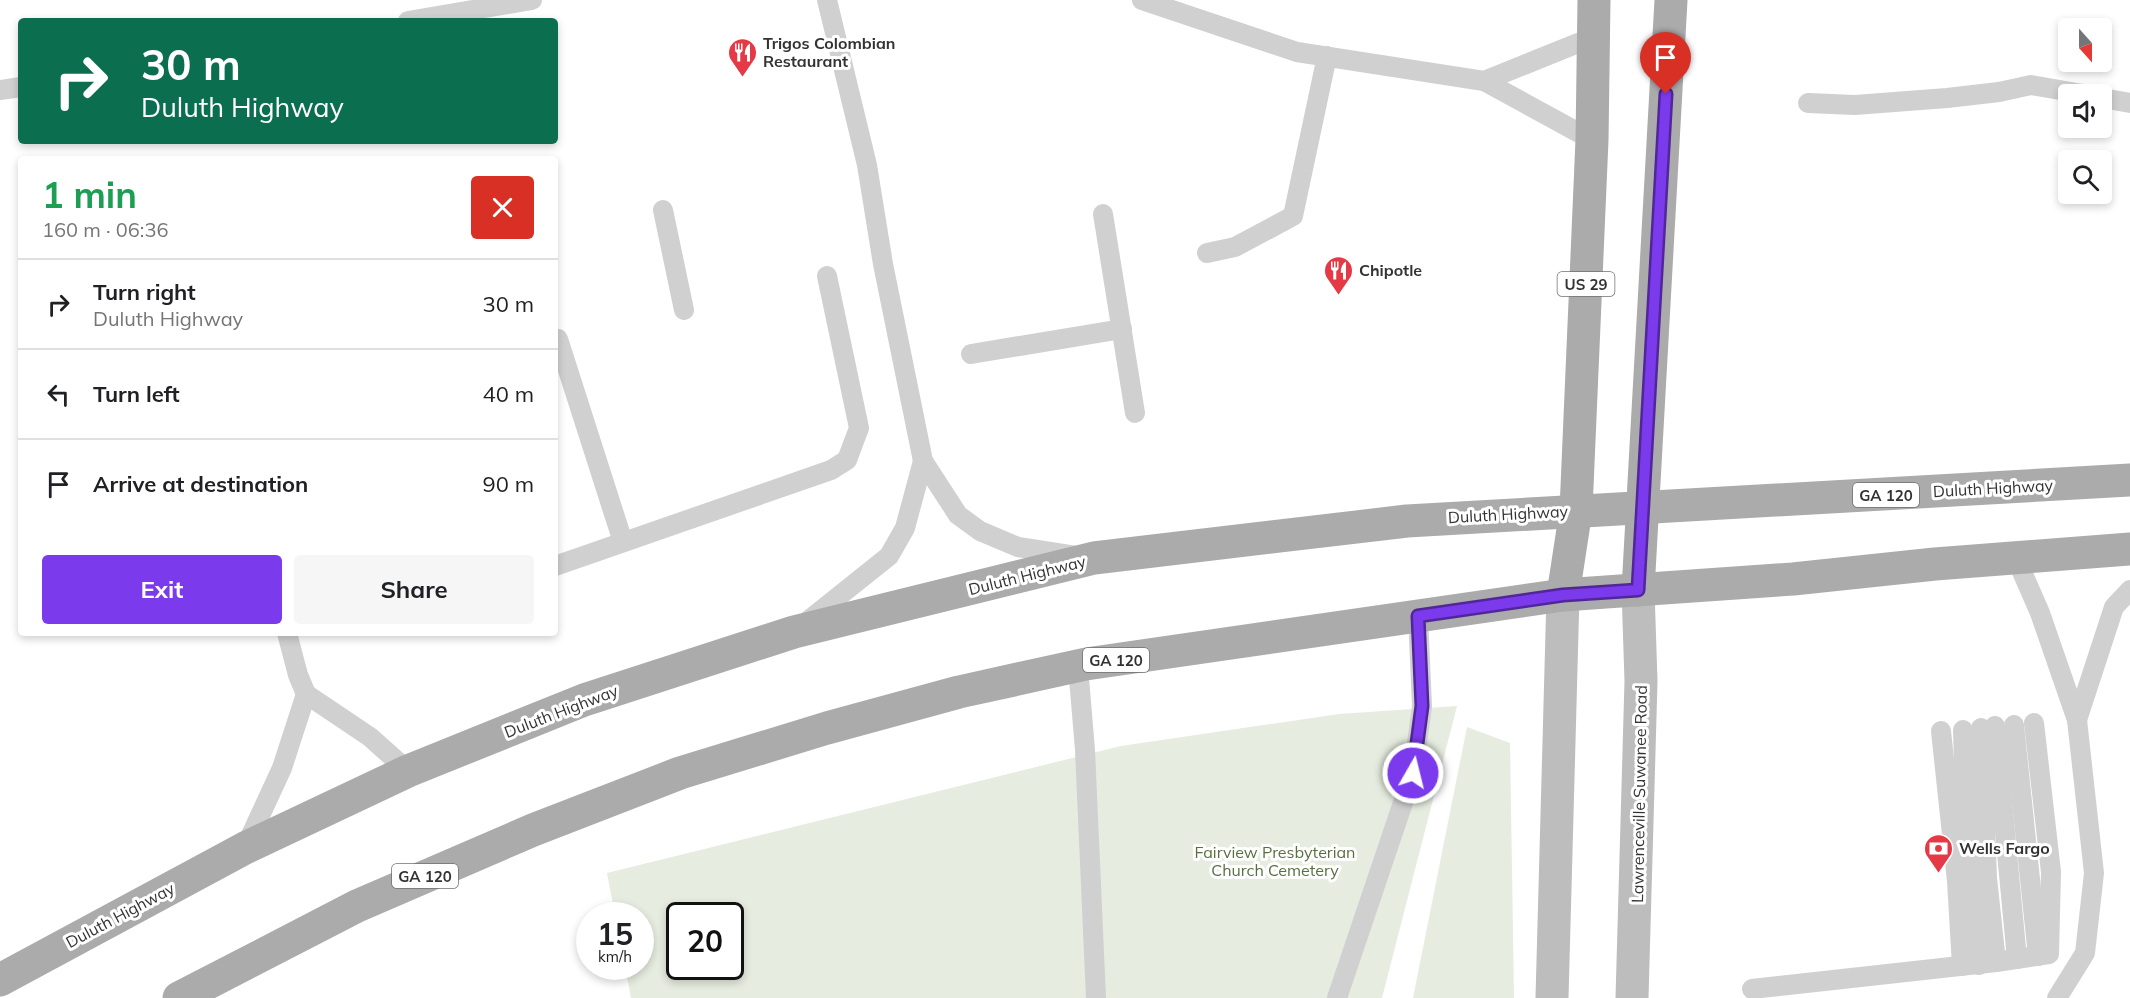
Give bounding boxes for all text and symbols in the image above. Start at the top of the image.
north arrow [2058,18,2112,72]
map controls [2058,18,2112,204]
pin [1640,32,1691,94]
place label: Trigos Colombian Restaurant [763,33,896,71]
restaurant icon: Trigos Colombian Restaurant [726,36,758,78]
text: 30 m [141,38,241,91]
icon: arrive [1649,41,1682,74]
icon: right [42,42,120,120]
button: sound [2058,84,2112,138]
text: Duluth Highway [141,90,344,124]
button: search [2058,150,2112,204]
text: 1 min [42,172,137,217]
button: close [471,176,534,239]
text: 160 m · 06:36 [42,217,168,242]
restaurant icon: Chipotle [1322,254,1354,296]
place label: Chipotle [1359,260,1422,280]
road number: US 29 [1558,272,1614,296]
text: Turn right [93,278,196,306]
icon: right [42,288,75,321]
text: 30 m [483,290,534,318]
text: Duluth Highway [93,306,243,331]
icon: left [42,378,75,411]
text: Turn left [93,380,180,408]
text: 40 m [483,380,534,408]
icon: arrive [42,468,75,501]
text: Arrive at destination [93,470,308,498]
text: 90 m [483,470,534,498]
street label: Duluth Highway [1932,475,2054,501]
road number: GA 120 [1853,483,1919,507]
street label: Duluth Highway [1447,501,1569,527]
street label: Duluth Highway [966,551,1088,599]
button: Exit [42,555,282,624]
button: Share [294,555,534,624]
road number: GA 120 [1083,648,1149,672]
street label: Duluth Highway [501,680,621,742]
street label: Lawrenceville Suwanee Road [1627,685,1651,903]
position arrow [1381,741,1445,805]
bank icon: Wells Fargo [1922,832,1954,874]
place label: Wells Fargo [1959,838,2050,858]
park label: Fairview Presbyterian Church Cemetery [1195,842,1355,880]
road number: GA 120 [392,864,458,888]
street label: Duluth Highway [62,878,178,952]
speed limit sign: 20 [666,902,744,980]
text: 15 [597,915,633,953]
text: km/h [598,947,632,966]

